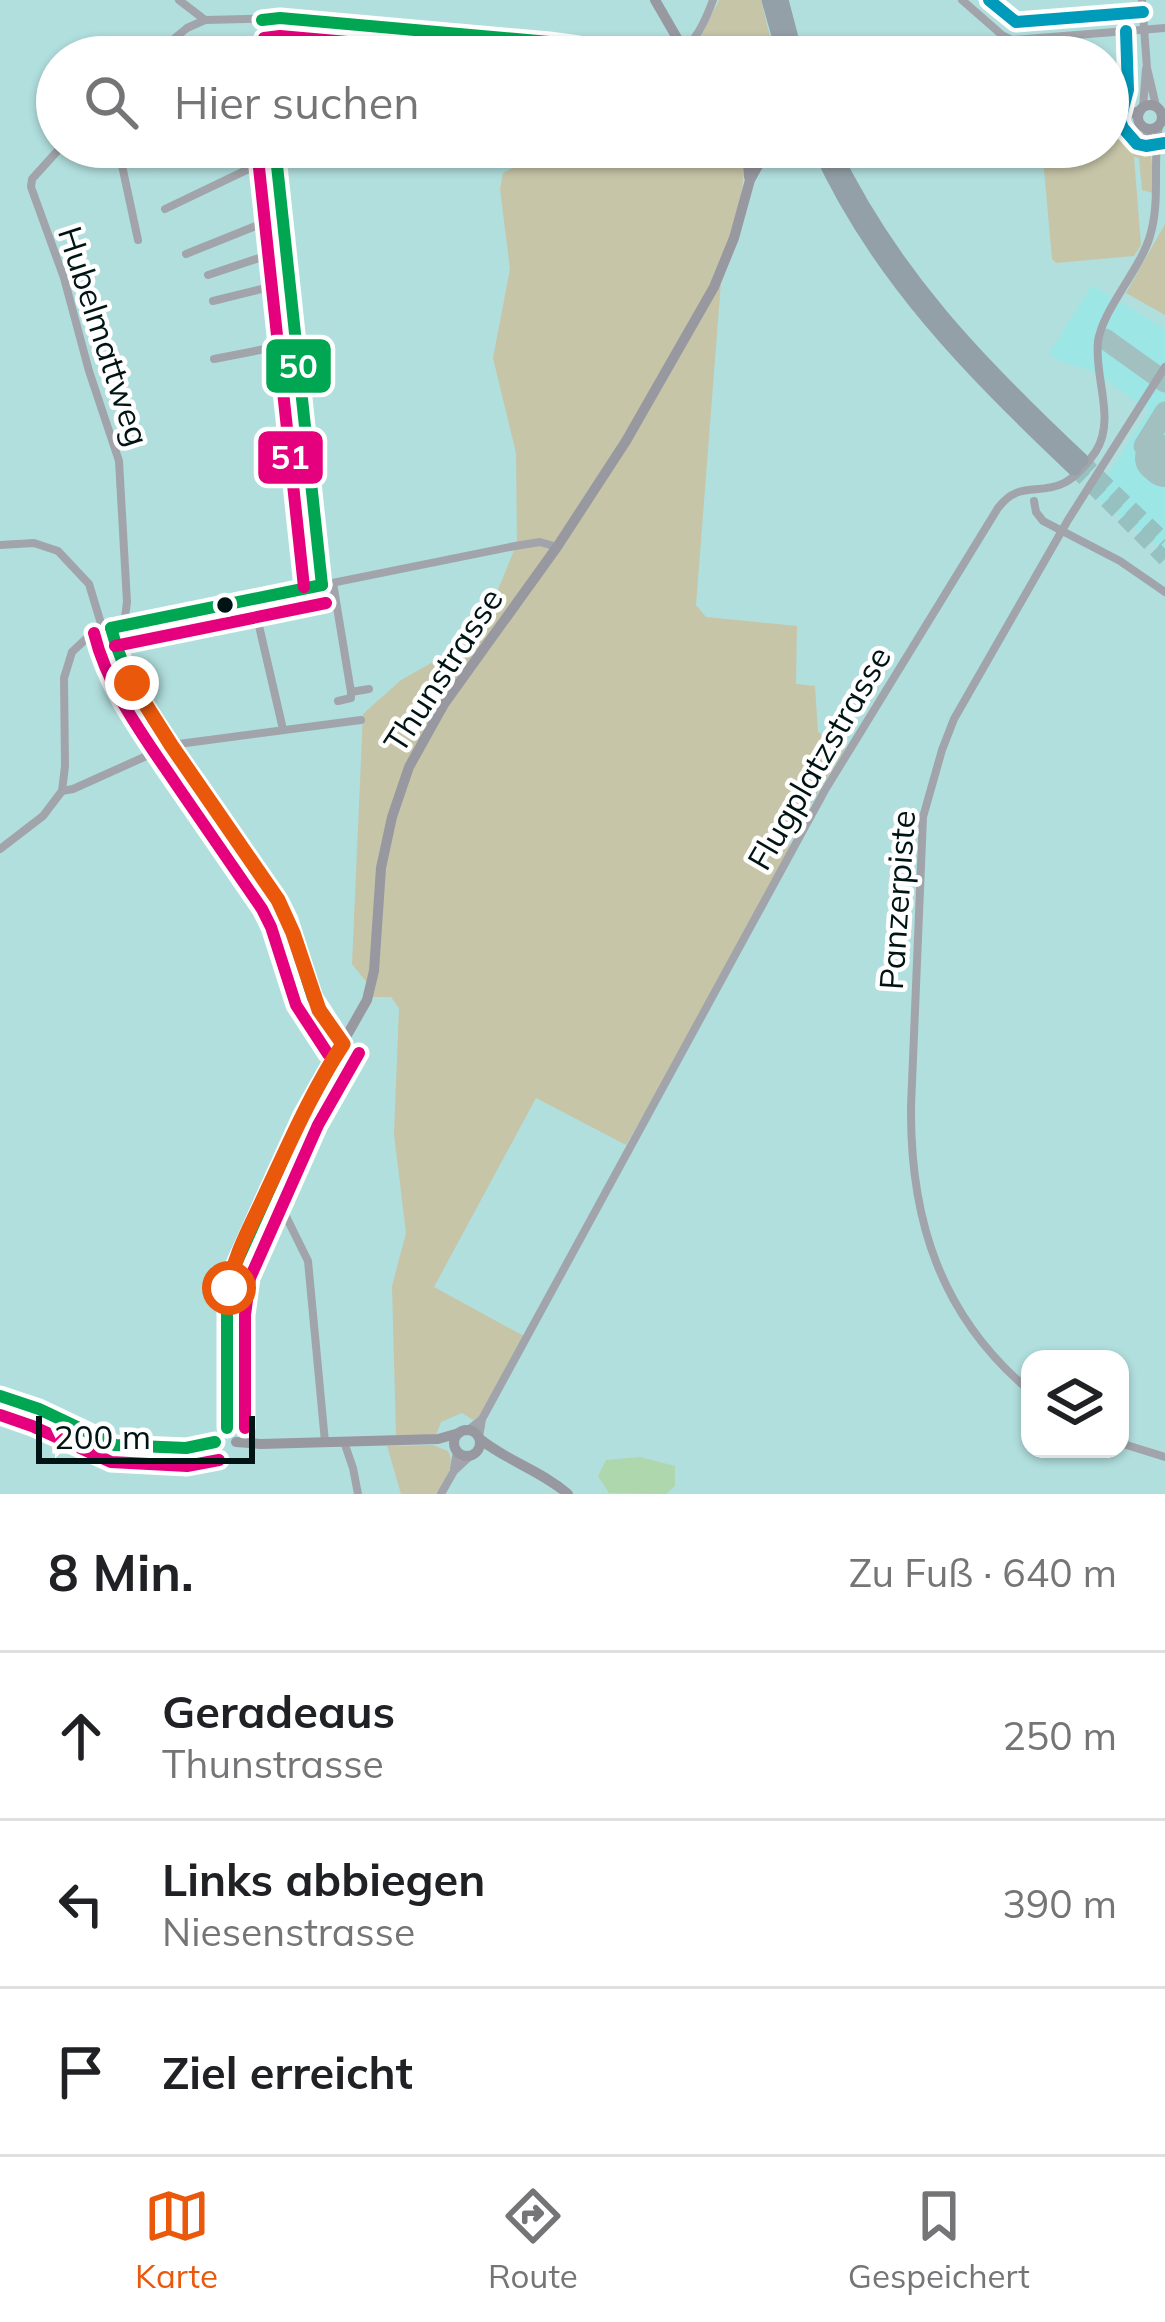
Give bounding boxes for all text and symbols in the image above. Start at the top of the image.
search box [36,36,1129,168]
icon: search [78,69,144,135]
text: Hier suchen [174,74,420,130]
street label: Hubelmattweg [50,221,159,451]
line badge: 50 [264,337,333,395]
text: 50 [278,345,318,386]
line badge: 51 [256,429,325,486]
text: 51 [270,436,310,477]
street label: Thunstrasse [374,580,511,760]
unlabelled marker [214,594,236,616]
street label: Flugplatzstrasse [738,639,899,877]
route end [105,656,159,710]
street label: Panzerpiste [870,809,923,991]
route start [202,1261,256,1315]
map controls [1021,1350,1129,1458]
button: layers [1021,1350,1129,1458]
scale bar [36,1410,255,1463]
text: 200 m [54,1416,151,1457]
text: 8 Min. [48,1540,194,1604]
text: Zu Fuß · 640 m [849,1548,1117,1597]
text: Geradeaus [162,1683,395,1739]
icon: ahead [48,1703,114,1769]
text: 250 m [1002,1711,1117,1760]
text: Thunstrasse [162,1739,384,1788]
text: Links abbiegen [162,1851,485,1907]
icon: left [48,1871,114,1937]
text: 390 m [1002,1879,1117,1928]
text: Niesenstrasse [162,1907,415,1956]
icon: arrive [48,2039,114,2105]
text: Ziel erreicht [162,2044,413,2100]
tab: Karte [135,2183,218,2296]
tab: Route [488,2183,578,2296]
tab: Gespeichert [848,2183,1030,2296]

